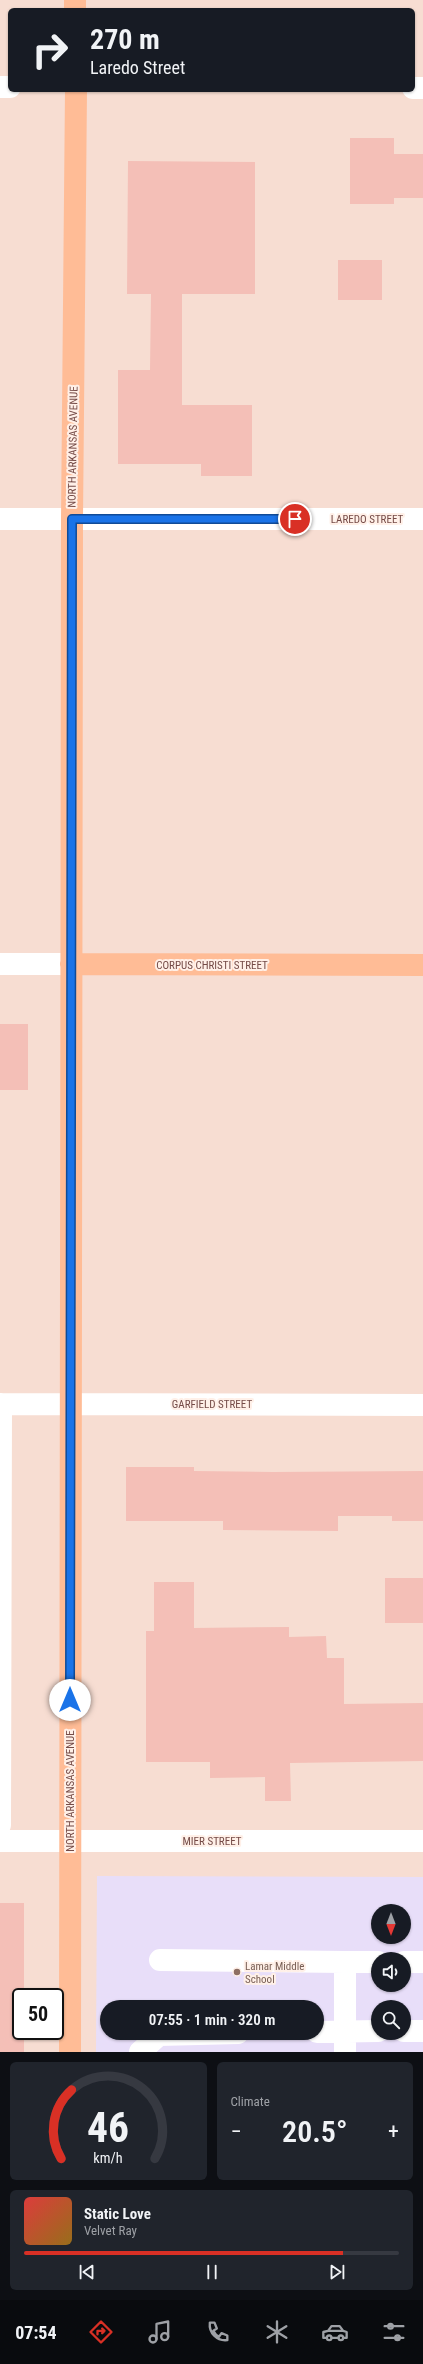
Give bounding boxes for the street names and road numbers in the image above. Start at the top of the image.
street label: NORTH ARKANSAS AVENUE [65,386,81,508]
street label: LAREDO STREET [331,513,403,526]
street label: CORPUS CHRISTI STREET [156,959,268,972]
street label: GARFIELD STREET [172,1398,252,1411]
street label: NORTH ARKANSAS AVENUE [64,1730,77,1852]
street label: MIER STREET [183,1835,242,1848]

